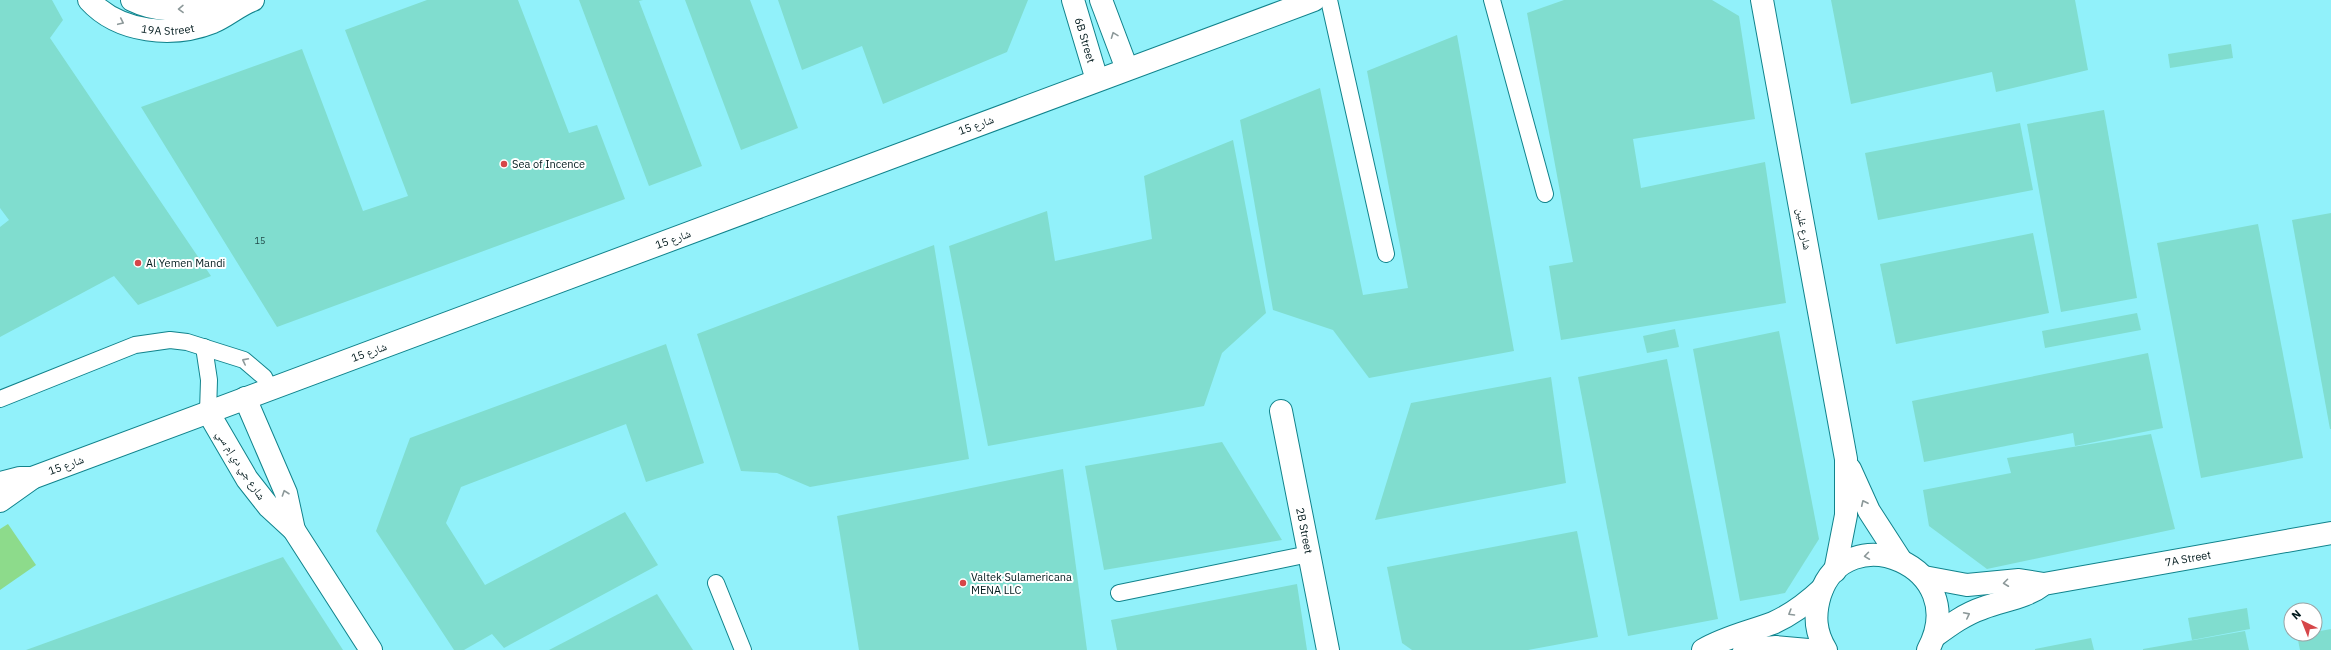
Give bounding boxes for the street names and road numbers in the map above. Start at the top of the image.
street label: 6B Street [1072,16,1099,65]
street label: 19A Street [140,21,196,38]
street label: شارع 15 [956,112,996,138]
street label: شارع غلين [1793,207,1815,251]
street label: شارع 15 [653,226,693,252]
street label: شارع 15 [349,339,389,365]
street label: شارع جي دي إم سي [212,428,269,503]
street label: شارع 15 [46,452,86,478]
street label: 2B Street [1293,506,1316,555]
street label: 7A Street [2164,547,2212,569]

